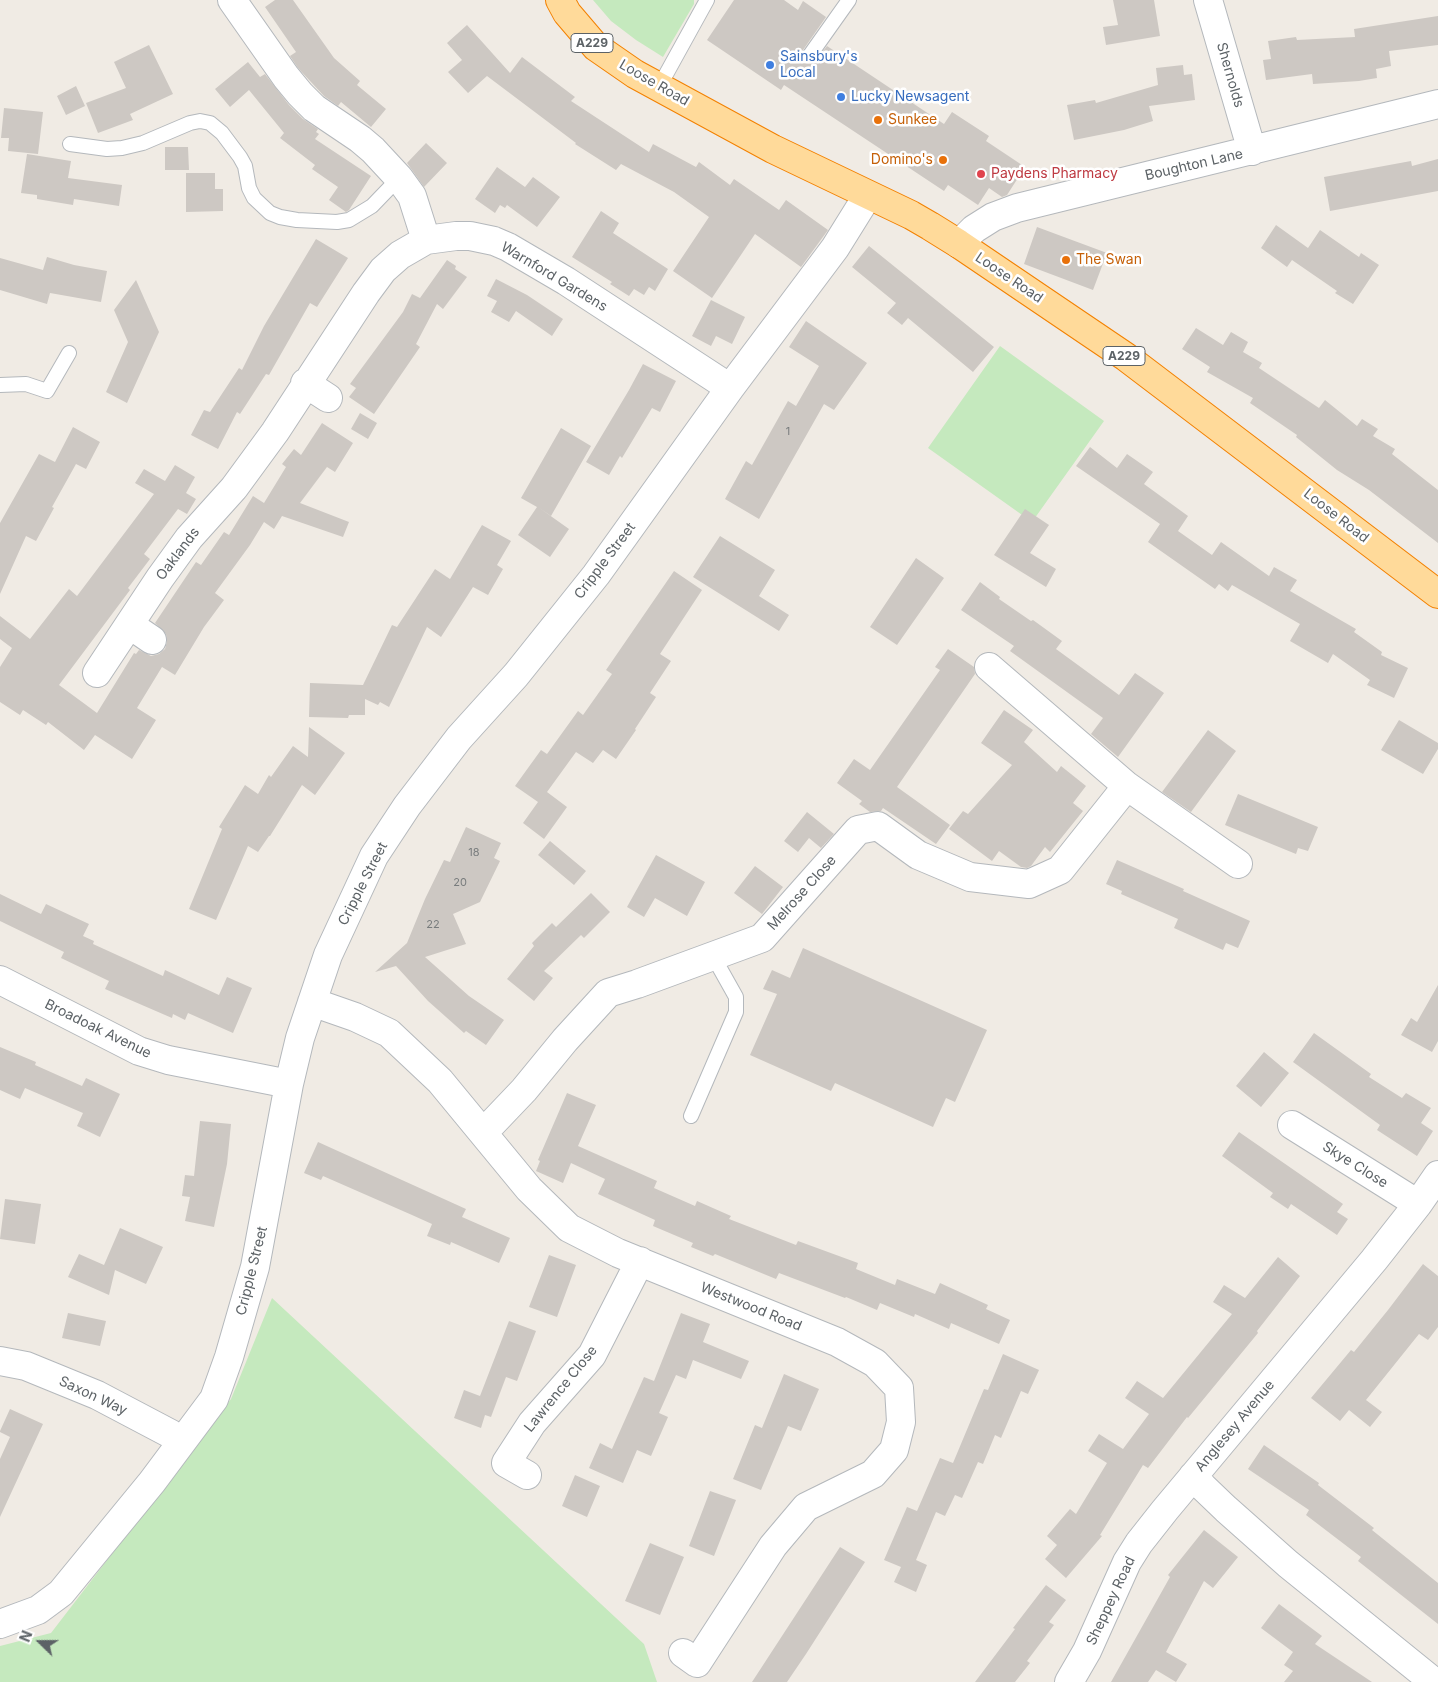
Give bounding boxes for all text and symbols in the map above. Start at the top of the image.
road number: A229 [571,34,613,52]
street label: Shernolds [1213,41,1247,109]
place label: Sainsbury's Local [780,49,858,82]
street label: Loose Road [616,56,692,110]
marker: Sainsbury's Local [764,59,776,71]
place label: Lucky Newsagent [851,89,969,105]
marker: Lucky Newsagent [835,91,847,103]
place label: Sunkee [888,112,937,128]
marker: Sunkee [872,114,884,126]
street label: Boughton Lane [1143,146,1245,184]
place label: Domino's [871,152,933,168]
marker: Domino's [937,154,949,166]
place label: Paydens Pharmacy [991,166,1118,182]
marker: Paydens Pharmacy [975,168,987,180]
street label: Warnford Gardens [498,239,610,315]
street label: Loose Road [972,249,1046,307]
place label: The Swan [1076,252,1142,268]
marker: The Swan [1060,254,1072,266]
road number: A229 [1103,346,1145,366]
house number: 1 [786,425,790,439]
street label: Loose Road [1300,485,1372,547]
street label: Cripple Street [571,520,639,602]
street label: Oaklands [153,524,203,584]
street label: Cripple Street [335,840,391,928]
house number: 18 [468,846,480,860]
street label: Melrose Close [764,852,840,934]
house number: 20 [453,876,467,890]
house number: 22 [426,918,440,932]
street label: Broadoak Avenue [42,996,154,1062]
street label: Skye Close [1319,1138,1391,1192]
street label: Cripple Street [233,1225,271,1317]
street label: Westwood Road [698,1279,804,1335]
street label: Lawrence Close [521,1342,601,1436]
street label: Saxon Way [56,1373,130,1419]
street label: Anglesey Avenue [1192,1377,1278,1475]
street label: Sheppey Road [1083,1554,1139,1648]
north arrow [15,1617,65,1667]
text: N [16,1628,36,1644]

